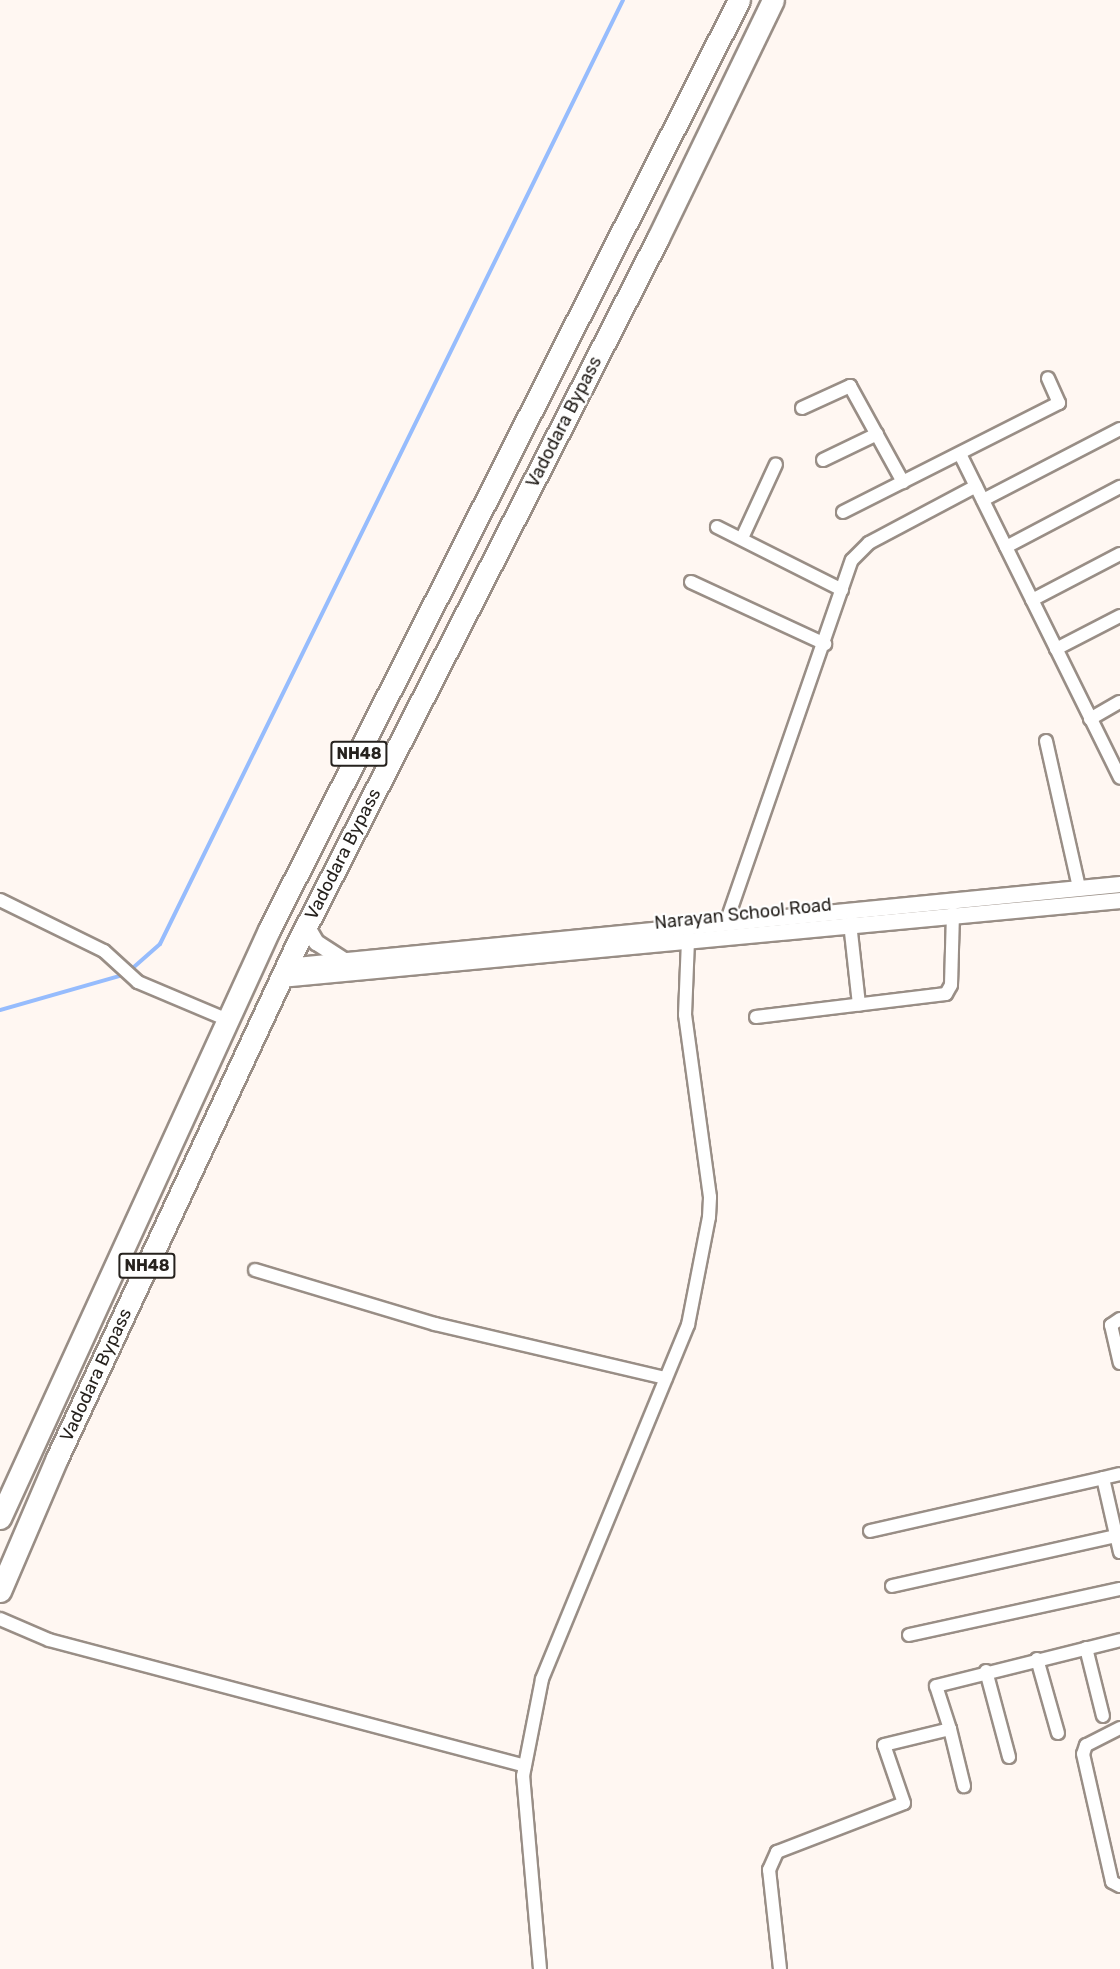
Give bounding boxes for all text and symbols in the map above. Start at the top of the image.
street label: Vadodara Bypass [522,353,606,491]
road number: NH48 [329,741,389,767]
street label: Vadodara Bypass [301,785,385,923]
street label: Narayan School Road [653,894,833,934]
road number: NH48 [117,1253,177,1279]
street label: Vadodara Bypass [56,1305,136,1445]

